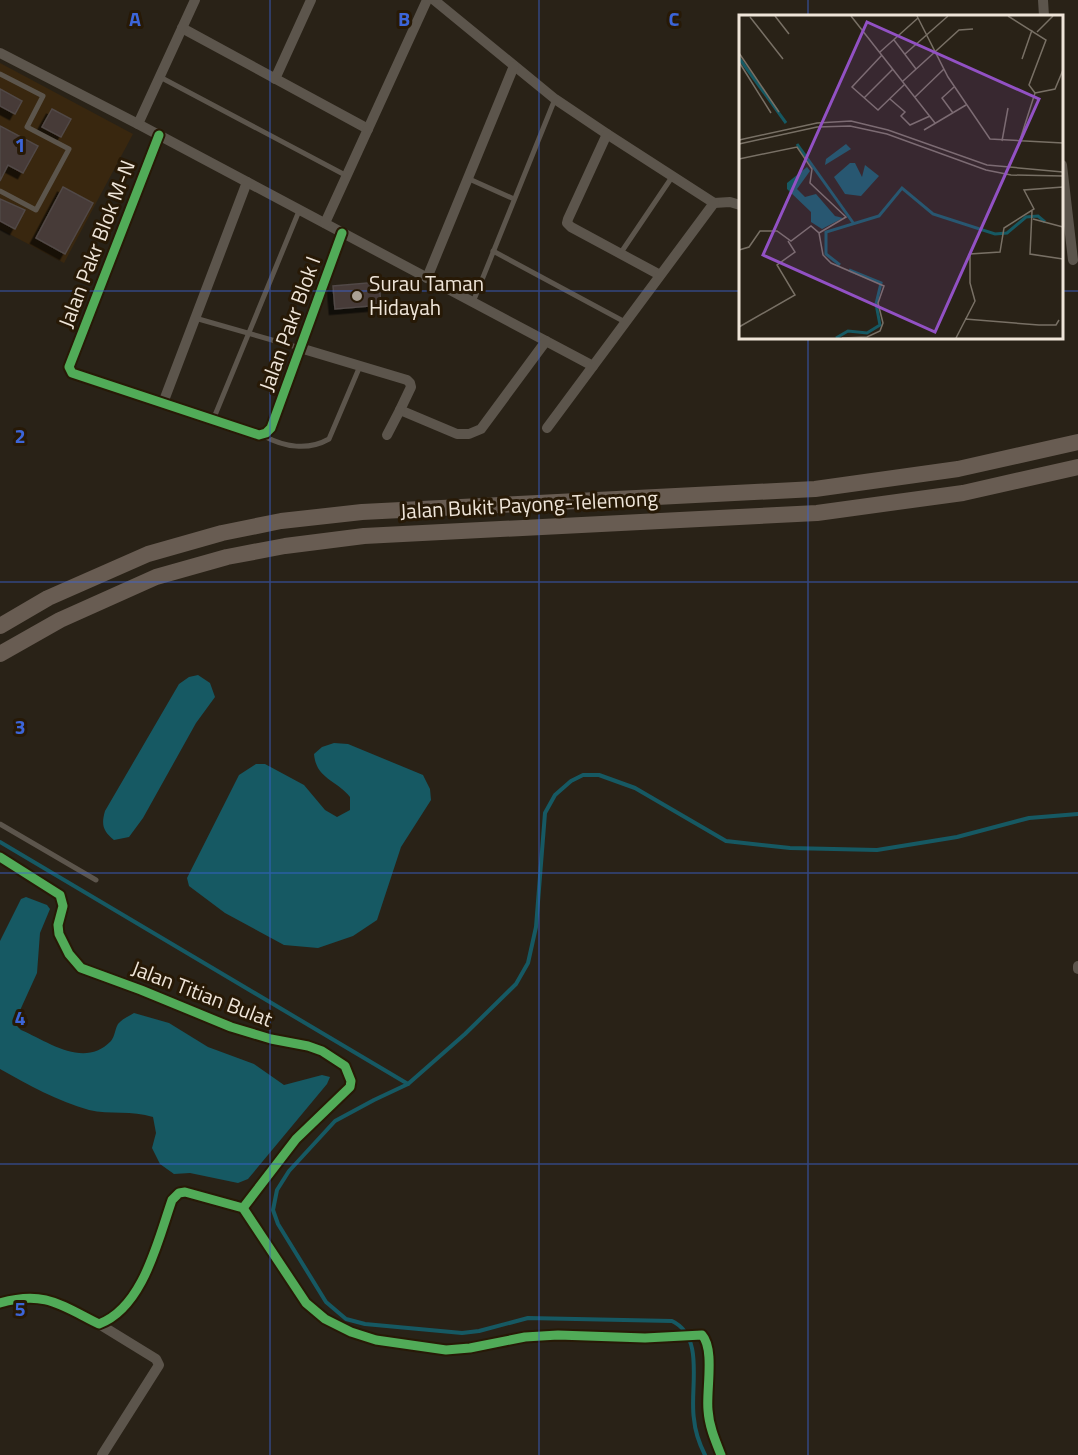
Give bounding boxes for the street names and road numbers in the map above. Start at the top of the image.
street label: Jalan Pakr Blok M-N [49,155,143,332]
street label: Jalan Pakr Blok I [250,252,328,396]
street label: Jalan Bukit Payong-Telemong [399,481,659,527]
street label: Jalan Titian Bulat [127,951,278,1035]

